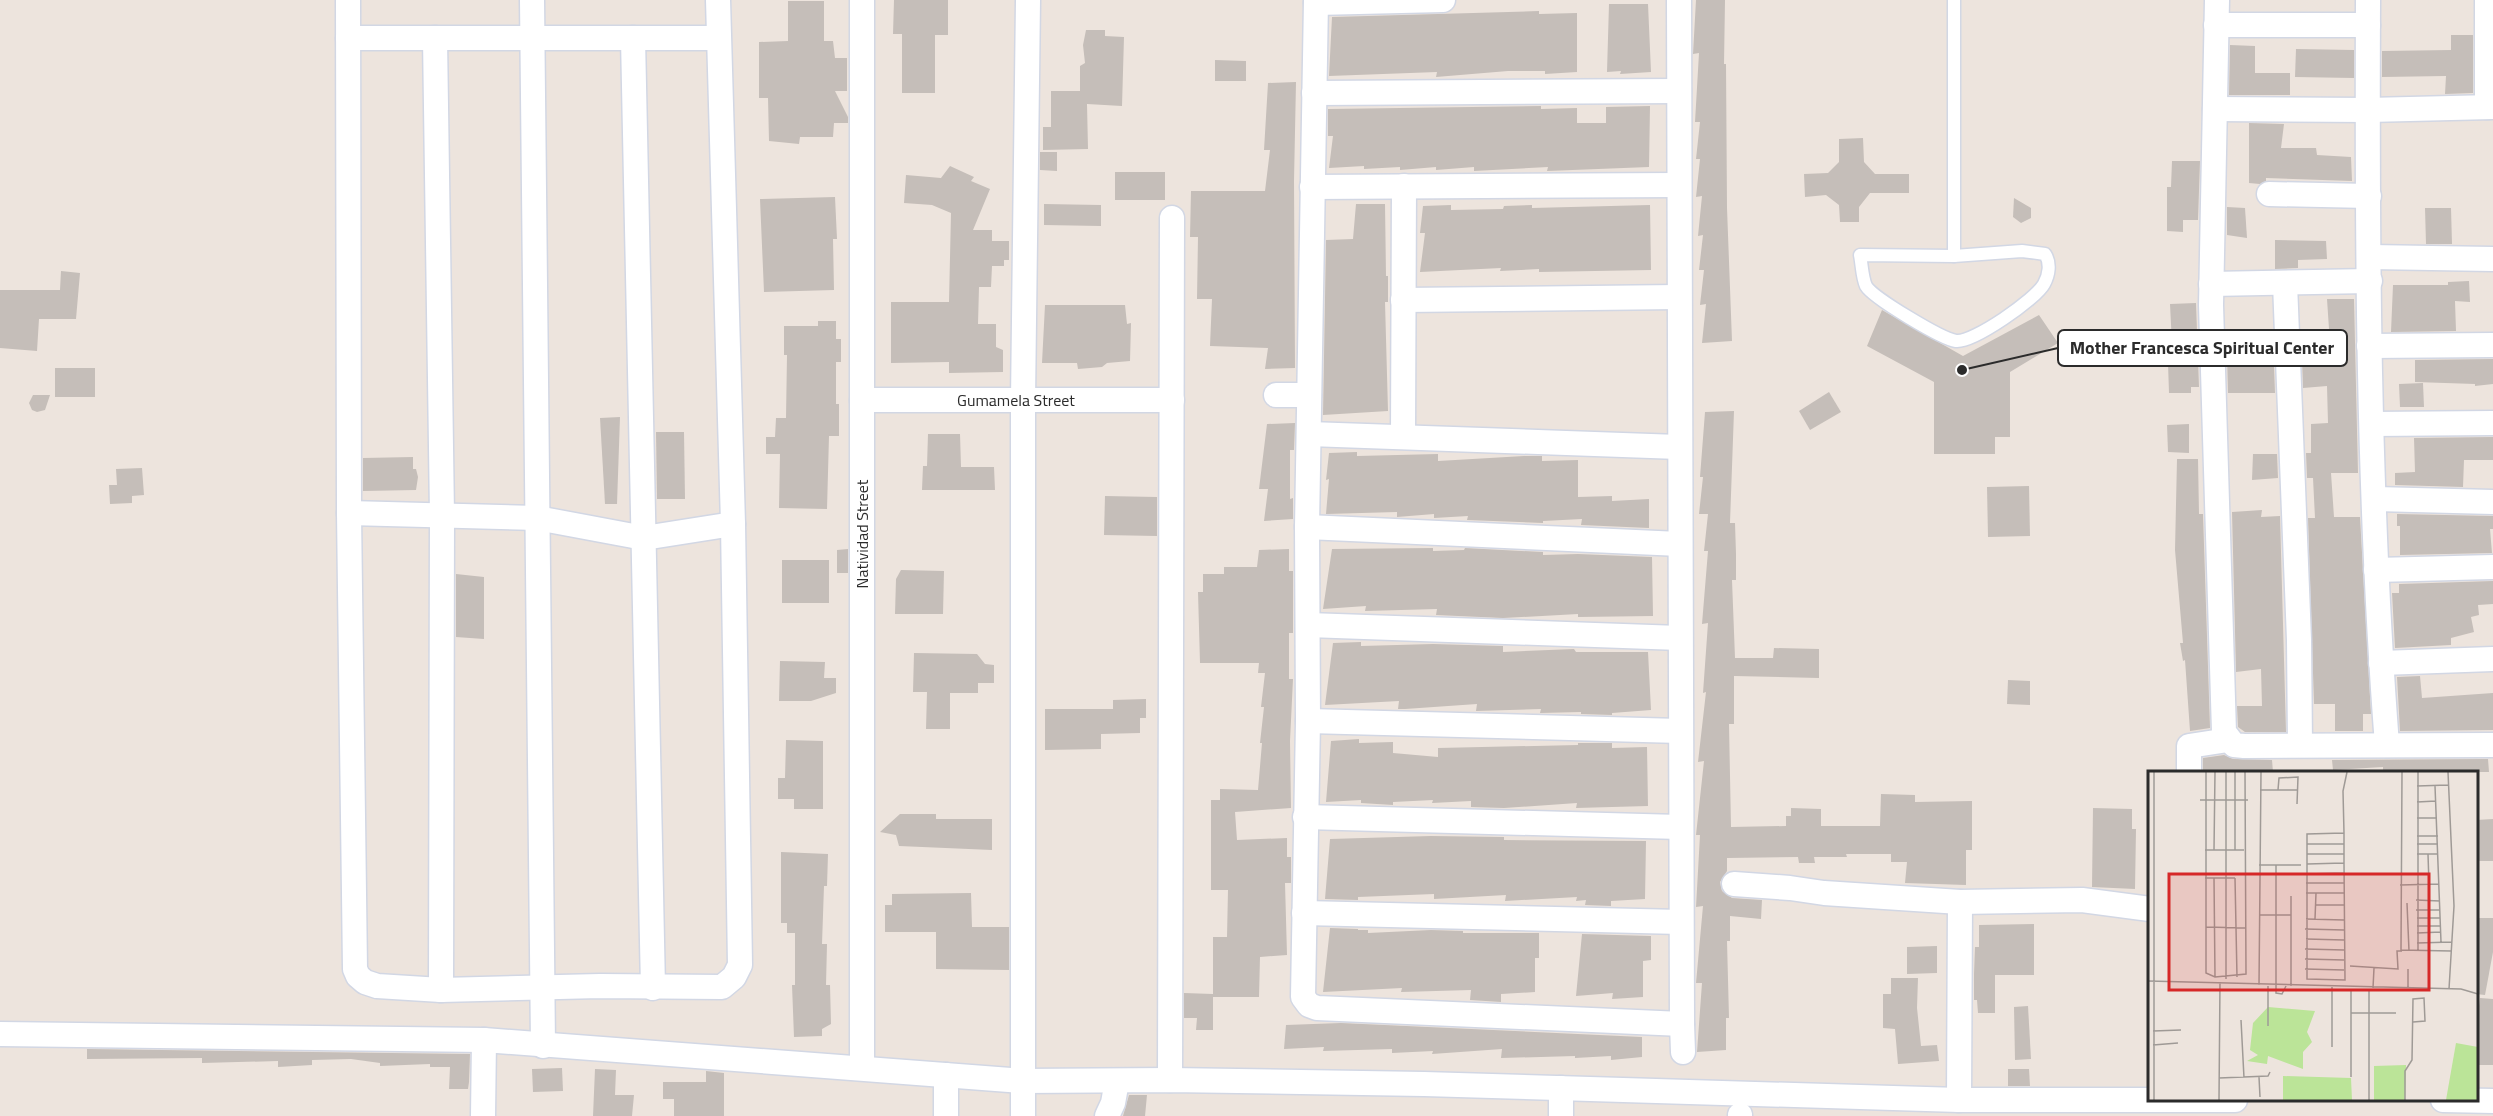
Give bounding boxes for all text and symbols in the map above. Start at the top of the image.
callout: Mother Francesca Spiritual Center [2058,330,2347,366]
text: Mother Francesca Spiritual Center [2070,334,2335,361]
street label: Gumamela Street [957,388,1075,412]
street label: Natividad Street [850,479,874,588]
inset map [2148,771,2478,1101]

